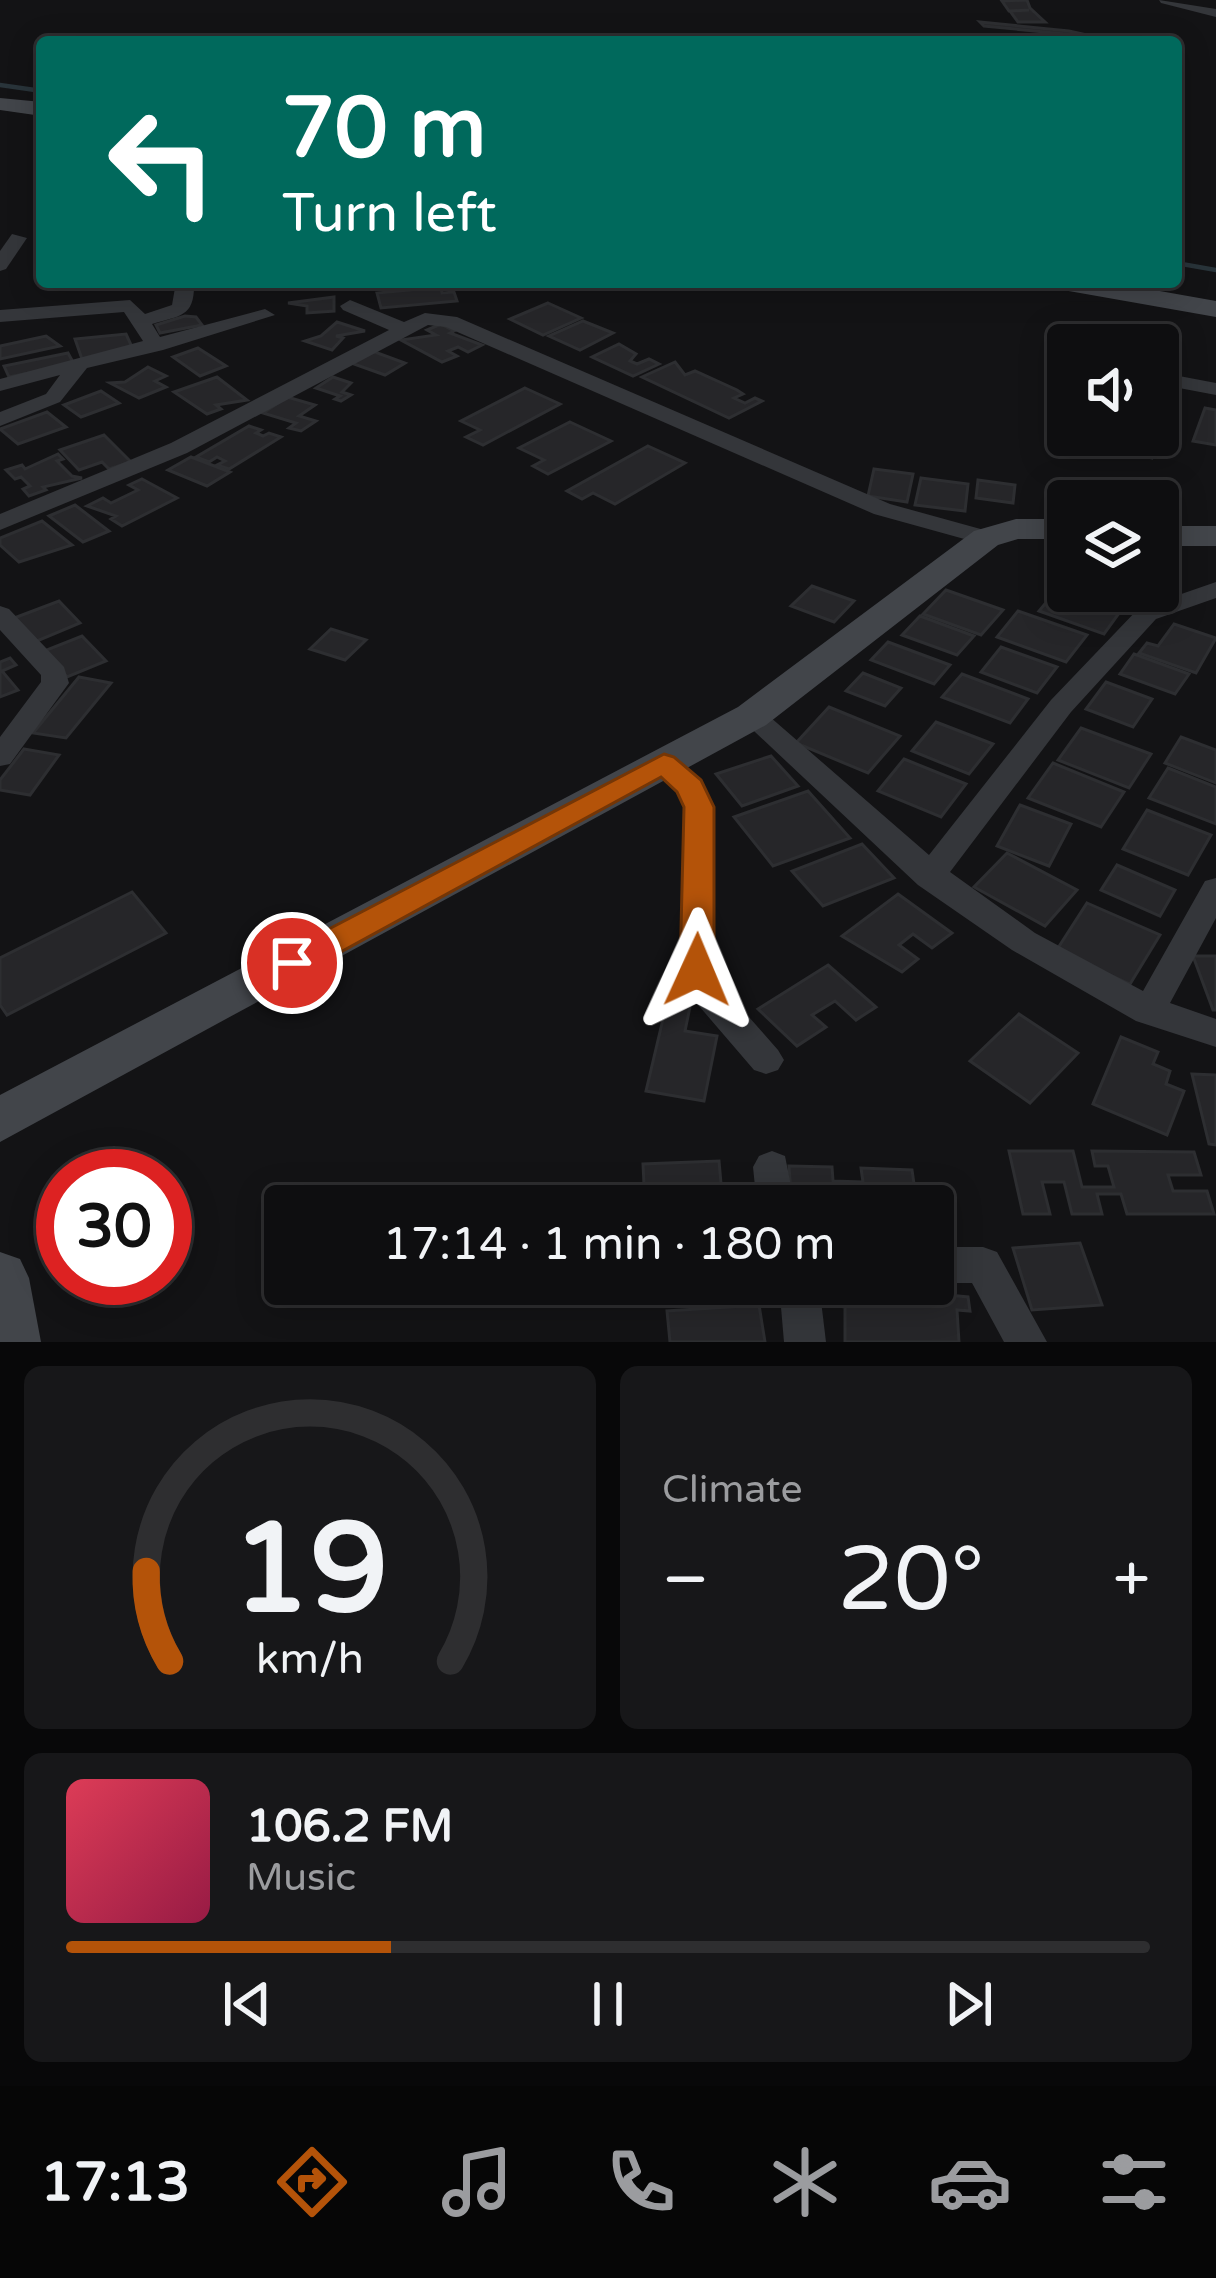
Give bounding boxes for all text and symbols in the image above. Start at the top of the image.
text: 70 m [282,79,486,180]
icon: left [84,84,240,240]
text: Turn left [282,181,497,246]
map controls [1047,324,1179,612]
button: sound [1047,324,1179,456]
button: layers [1047,480,1179,612]
position arrow [634,907,760,1033]
pin [241,912,343,1014]
icon: arrive [259,930,325,996]
speed limit sign: 30 [36,1149,192,1305]
text: 17:14 · 1 min · 180 m [383,1218,835,1272]
text: Climate [662,1466,802,1513]
text: 19 [232,1495,388,1646]
text: 20° [837,1526,984,1635]
text: − [662,1540,709,1620]
text: + [1113,1540,1150,1620]
text: km/h [256,1633,364,1684]
text: 106.2 FM [246,1800,453,1854]
text: Music [246,1854,356,1901]
icon: previous [214,1971,280,2037]
icon: pause [575,1971,641,2037]
icon: next [936,1971,1002,2037]
icon: directions [270,2140,354,2224]
icon: music [435,2140,519,2224]
icon: phone [599,2140,683,2224]
icon: climate [763,2140,847,2224]
icon: car [928,2140,1012,2224]
icon: filters [1092,2140,1176,2224]
text: 17:13 [40,2150,190,2215]

